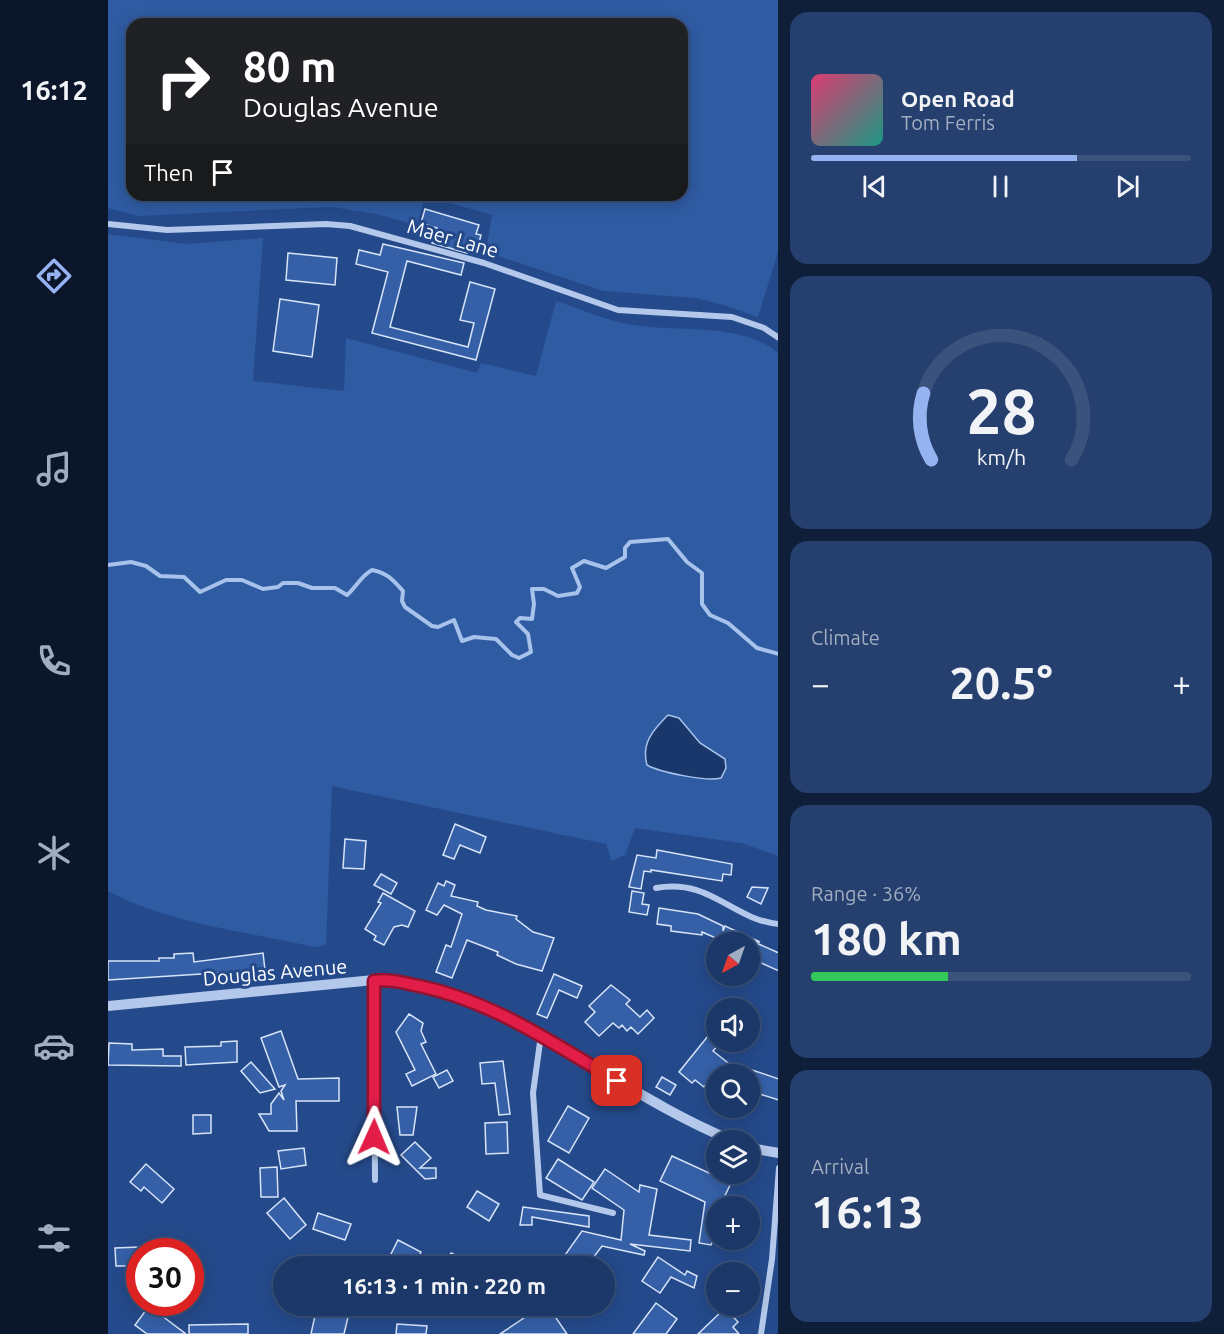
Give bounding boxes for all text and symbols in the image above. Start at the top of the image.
icon: right [144,42,222,120]
text: 80 m [243,43,337,90]
text: 16:12 [20,75,88,105]
text: Open Road [901,86,1015,111]
text: Douglas Avenue [243,92,439,122]
text: Tom Ferris [901,111,995,134]
icon: arrive [206,156,239,189]
text: Then [144,160,194,185]
icon: previous [858,170,891,203]
icon: pause [984,170,1017,203]
icon: next [1111,170,1144,203]
street label: Maer Lane [405,214,501,262]
icon: directions [33,255,75,297]
text: 28 [966,376,1036,446]
text: km/h [976,445,1026,469]
icon: music [33,448,75,490]
text: Climate [811,626,880,649]
icon: phone [33,640,75,682]
text: 20.5° [949,657,1053,708]
text: − [811,665,830,702]
text: + [1172,665,1191,702]
icon: climate [33,832,75,874]
text: Range · 36% [811,882,921,905]
text: 180 km [811,913,962,964]
north arrow [706,932,760,986]
map controls [706,932,760,1316]
street label: Douglas Avenue [202,954,348,990]
button: sound [706,998,760,1052]
icon: car [33,1025,75,1067]
pin [591,1055,642,1106]
icon: arrive [600,1064,633,1097]
button: search [706,1064,760,1118]
position arrow [342,1105,406,1169]
button: layers [706,1130,760,1184]
text: Arrival [811,1155,869,1178]
text: 16:13 [811,1186,924,1237]
button: + [706,1196,760,1250]
icon: filters [33,1217,75,1259]
speed limit sign: 30 [126,1238,204,1316]
button: − [706,1262,760,1316]
text: 16:13 · 1 min · 220 m [342,1273,546,1298]

